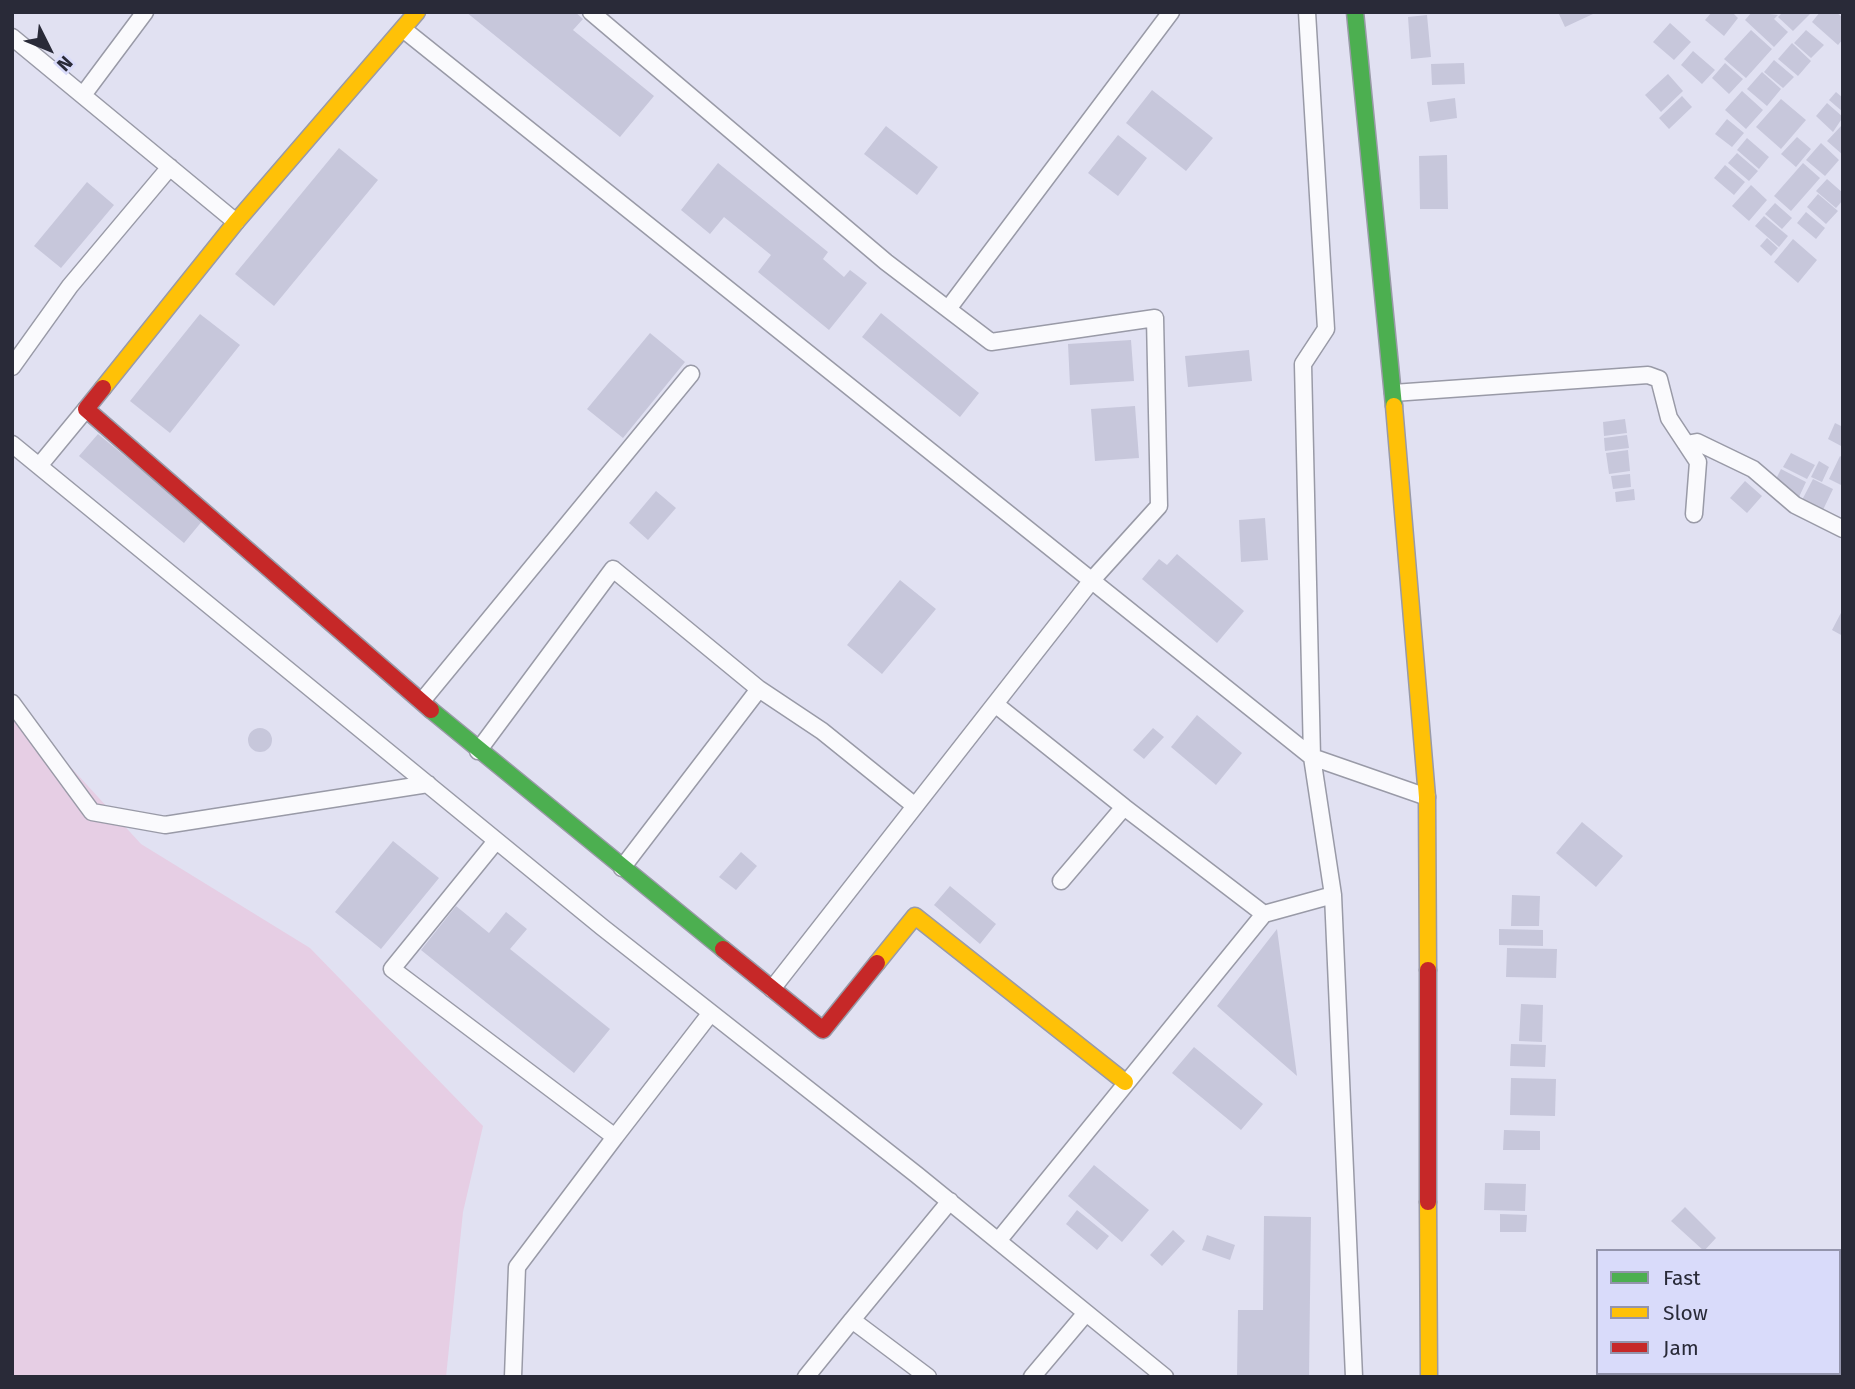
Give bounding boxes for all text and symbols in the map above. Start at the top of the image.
north arrow [14,14,84,84]
text: N [52,51,77,76]
legend [1596,1249,1841,1375]
text: Fast [1663,1265,1701,1291]
text: Slow [1663,1300,1708,1326]
text: Jam [1663,1335,1699,1361]

